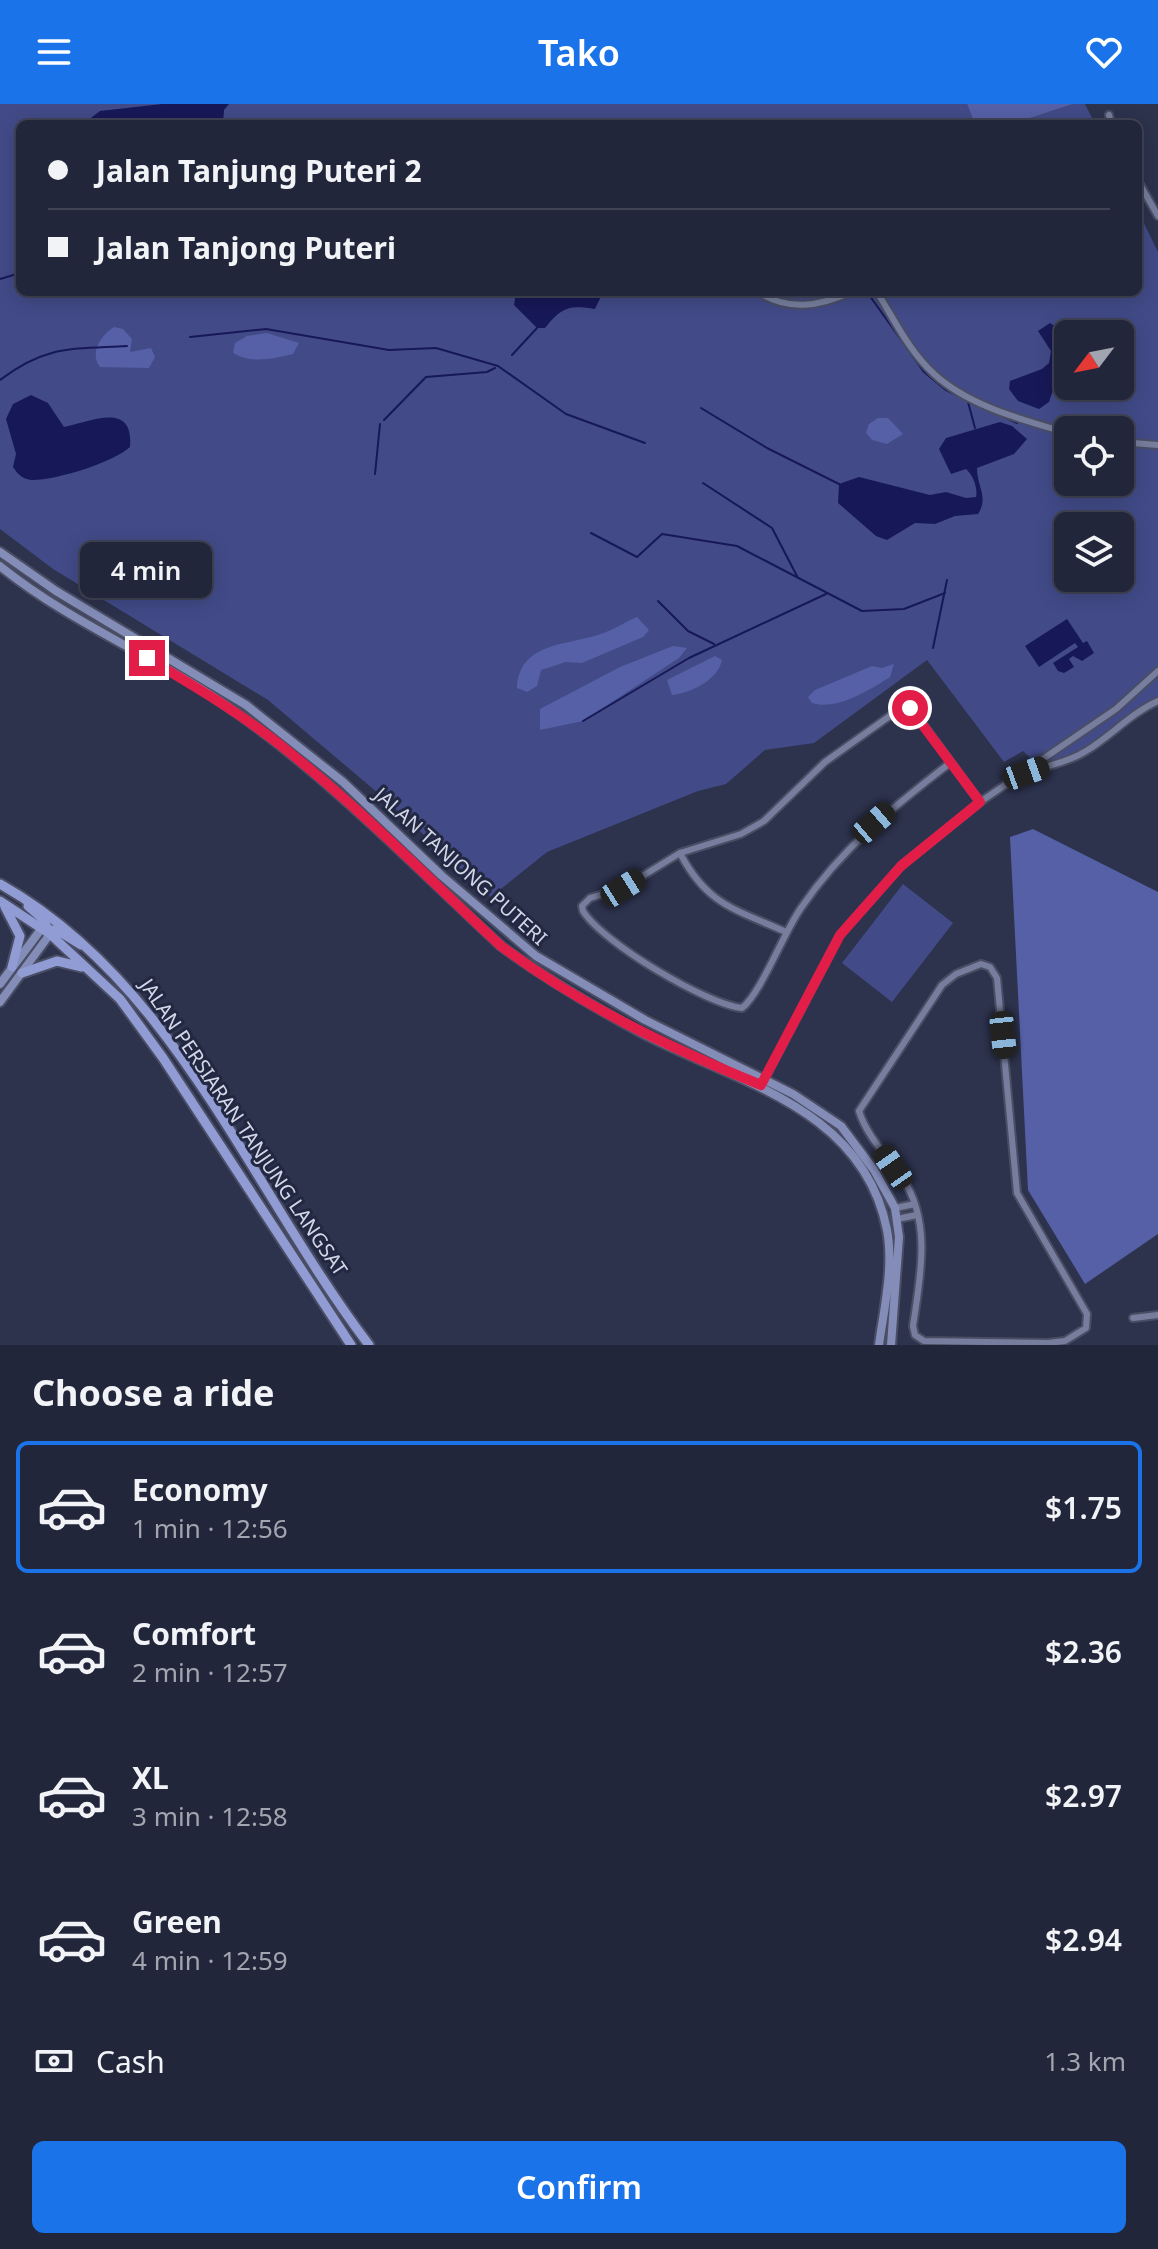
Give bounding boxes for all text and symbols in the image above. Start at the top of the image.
text: Tako [538,28,620,77]
icon: menu [32,30,76,74]
icon: heart [1082,30,1126,74]
text: Jalan Tanjung Puteri 2 [96,150,422,191]
text: Jalan Tanjong Puteri [96,227,396,268]
north arrow [1054,320,1134,400]
map controls [1054,320,1134,592]
button: locate [1054,416,1134,496]
button: layers [1054,512,1134,592]
callout: 4 min [81,542,213,598]
text: 4 min [111,552,181,588]
route end [129,640,165,676]
route start [892,690,928,726]
car [999,754,1053,792]
street label: JALAN TANJONG PUTERI [367,780,553,951]
car [848,798,900,848]
car [596,865,650,911]
street label: JALAN PERSIARAN TANJUNG LANGSAT [133,971,354,1281]
car [989,1010,1017,1060]
car [869,1140,917,1194]
text: Choose a ride [32,1368,274,1417]
text: Economy [132,1469,268,1510]
icon: car [36,1471,108,1543]
text: $1.75 [1045,1487,1122,1528]
text: 1 min · 12:56 [132,1510,288,1546]
text: Comfort [132,1613,256,1654]
icon: car [36,1615,108,1687]
text: $2.36 [1045,1631,1122,1672]
text: 2 min · 12:57 [132,1654,288,1690]
text: XL [132,1757,169,1798]
icon: car [36,1759,108,1831]
text: $2.97 [1045,1775,1122,1816]
text: 3 min · 12:58 [132,1798,288,1834]
text: Green [132,1901,222,1942]
icon: car [36,1903,108,1975]
text: $2.94 [1045,1919,1122,1960]
text: 4 min · 12:59 [132,1942,288,1978]
icon: cash [32,2039,76,2083]
text: Cash [96,2041,165,2082]
text: 1.3 km [1044,2043,1126,2079]
button: Confirm [32,2141,1126,2233]

